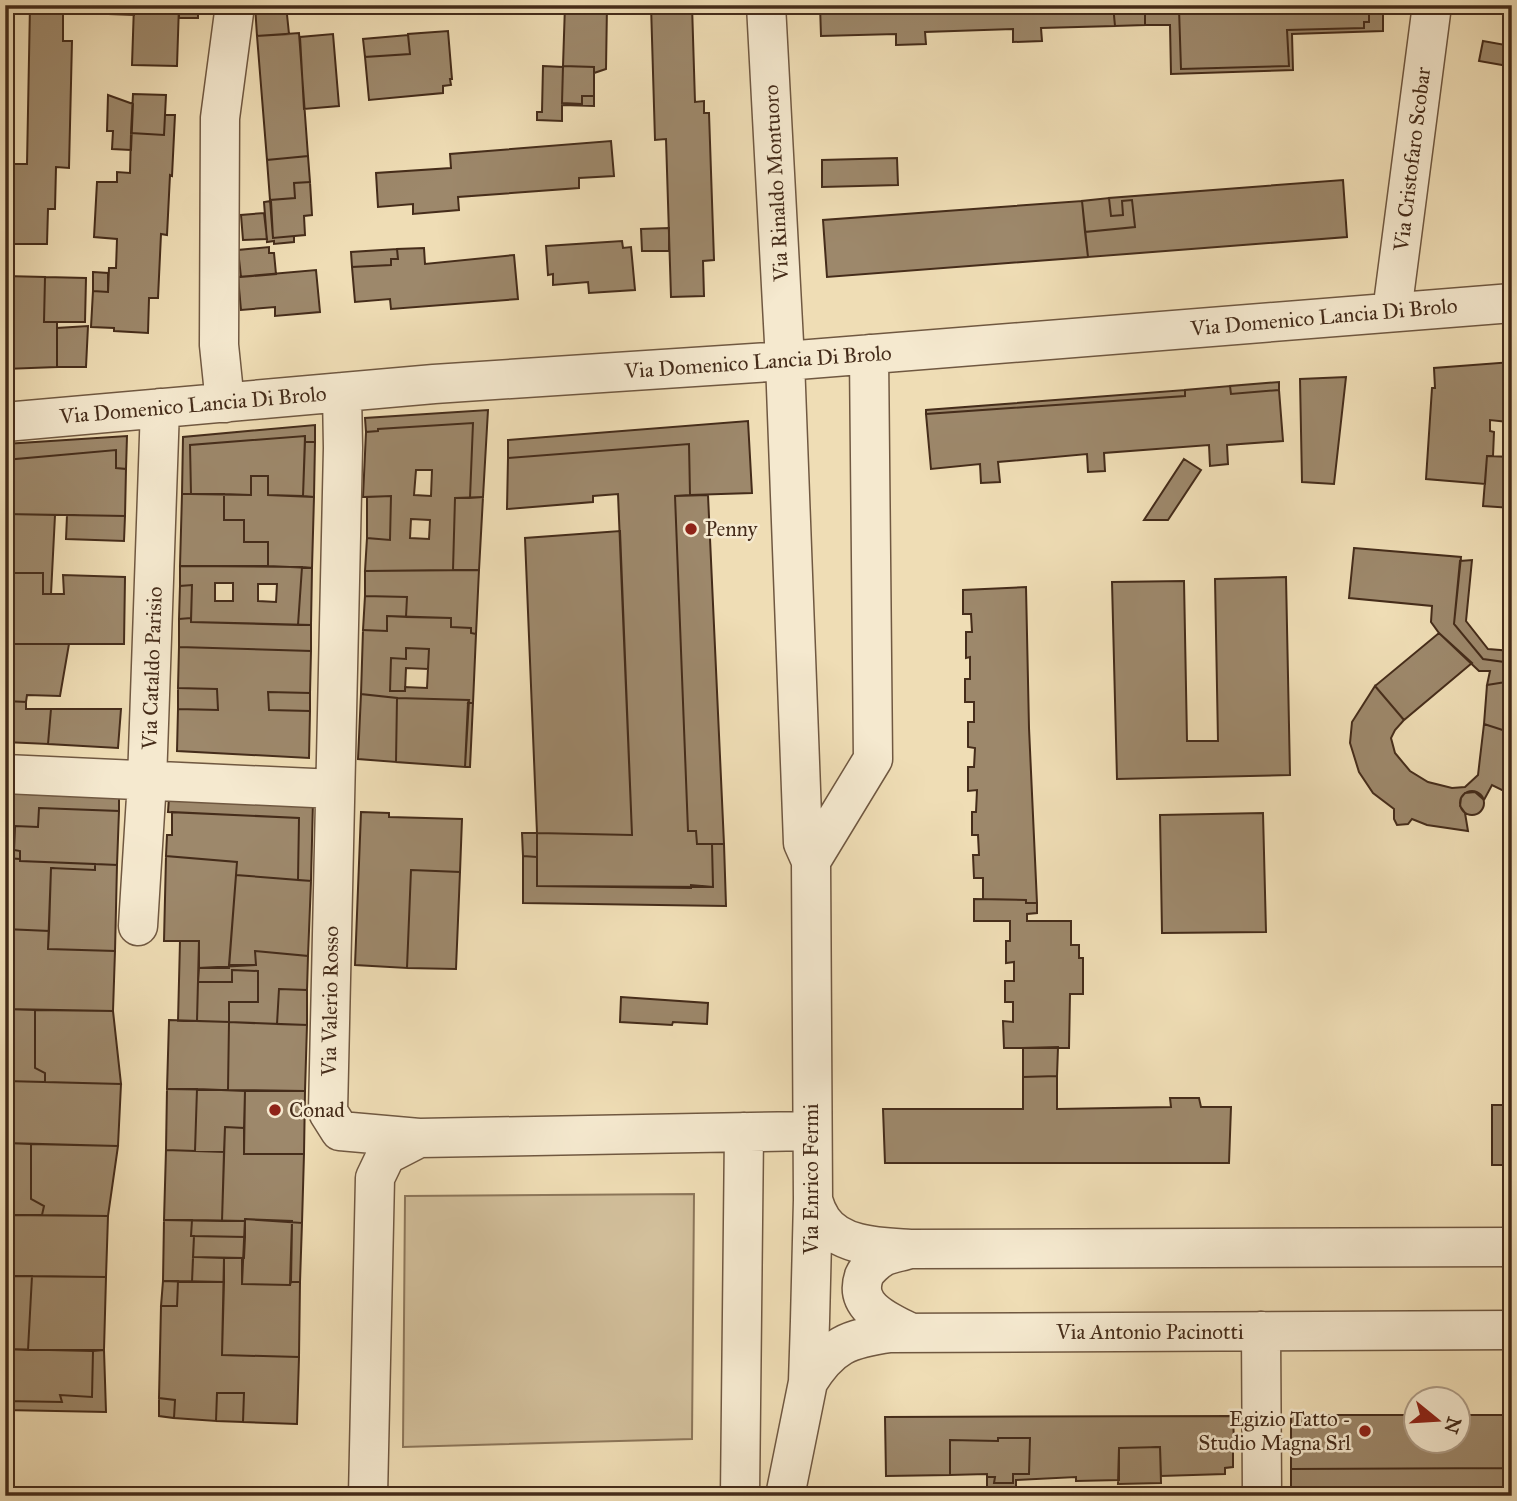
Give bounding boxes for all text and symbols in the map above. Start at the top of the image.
street label: Via Cristofaro Scobar [1388,65,1436,253]
street label: Via Rinaldo Montuoro [758,84,794,283]
street label: Via Domenico Lancia Di Brolo [1189,292,1459,342]
street label: Via Domenico Lancia Di Brolo [623,340,893,384]
street label: Via Domenico Lancia Di Brolo [58,380,328,430]
place label: Penny [705,516,759,542]
marker: Penny [683,521,699,537]
street label: Via Cataldo Parisio [136,586,168,751]
street label: Via Valerio Rosso [316,925,344,1077]
place label: Conad [289,1097,345,1123]
marker: Conad [267,1102,283,1118]
street label: Via Enrico Fermi [798,1103,824,1256]
street label: Via Antonio Pacinotti [1055,1319,1244,1345]
north arrow [1402,1386,1472,1456]
place label: Egizio Tatto - Studio Magna Srl [1198,1406,1351,1456]
text: N [1439,1414,1466,1436]
marker: Egizio Tatto - Studio Magna Srl [1357,1423,1373,1439]

